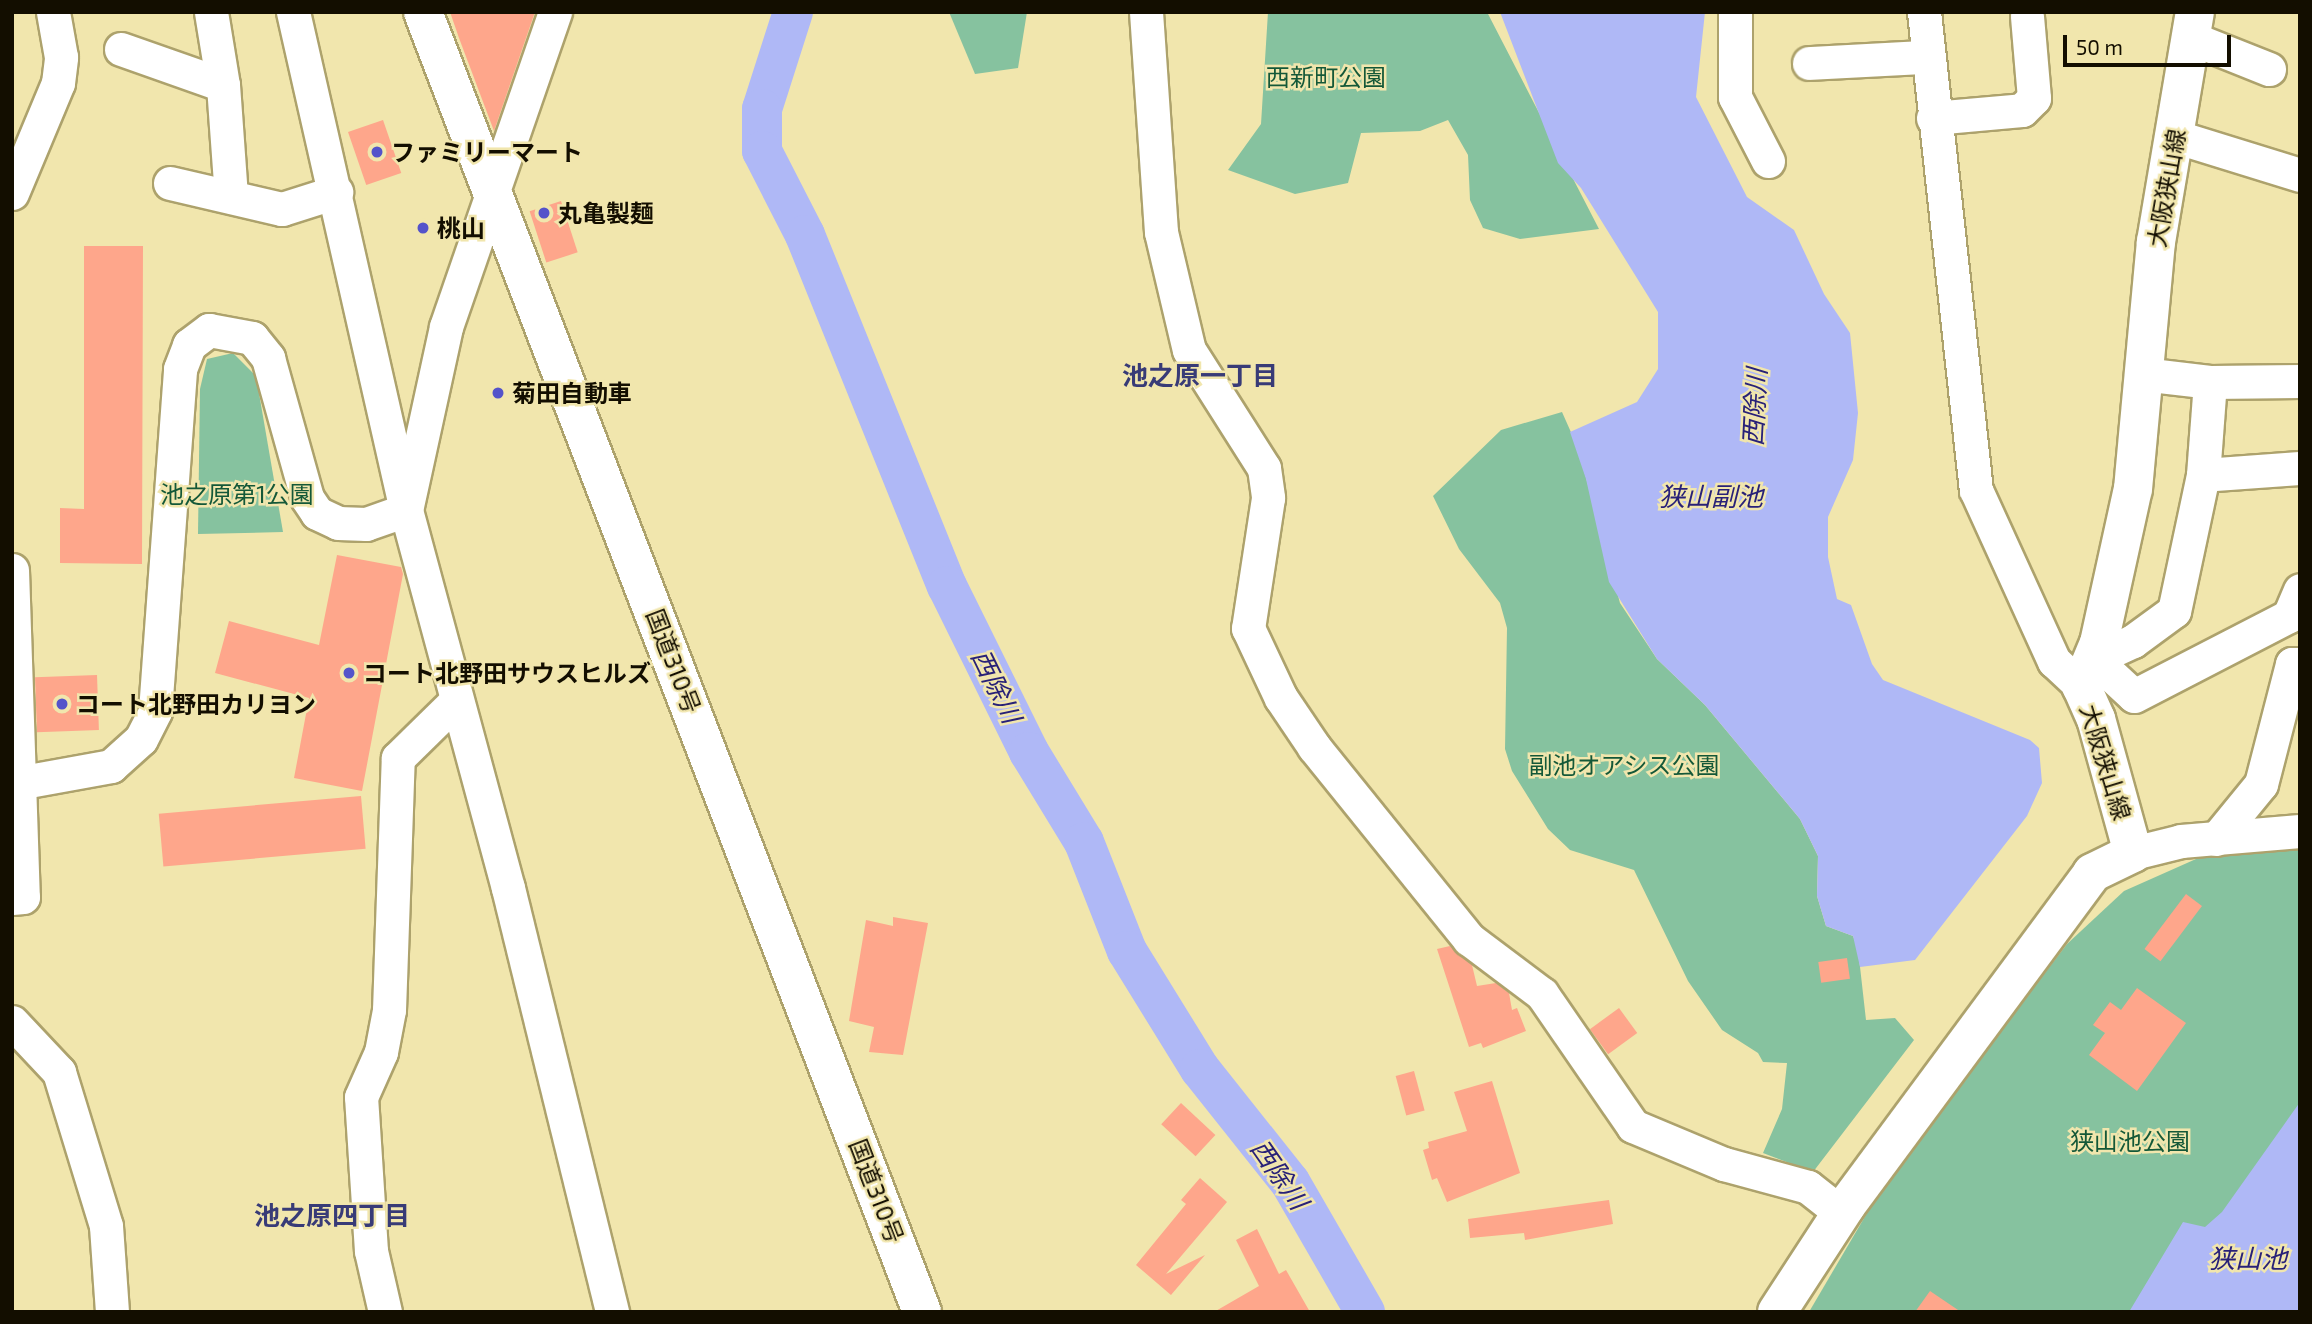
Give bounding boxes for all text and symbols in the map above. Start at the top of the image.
scale bar [2067,21,2235,65]
text: 50 m [2076,34,2123,59]
park label: 西新町公園 [1266,63,1386,91]
street label: 大阪狭山線 [2141,126,2191,250]
place label: ファミリーマート [391,138,583,166]
marker: ファミリーマート [369,144,385,160]
place label: 丸亀製麺 [558,199,654,227]
marker: 丸亀製麺 [536,205,552,221]
place label: 桃山 [437,214,485,242]
marker: 桃山 [415,220,431,236]
district label: 池之原一丁目 [1122,359,1278,391]
water label: 西除川 [1736,367,1772,447]
place label: 菊田自動車 [512,379,632,407]
marker: 菊田自動車 [490,385,506,401]
park label: 池之原第1公園 [160,480,314,508]
water label: 狭山副池 [1659,480,1763,512]
street label: 国道310号 [641,605,707,717]
water label: 西除川 [966,644,1028,728]
place label: コート北野田サウスヒルズ [363,659,651,687]
marker: コート北野田サウスヒルズ [341,665,357,681]
place label: コート北野田カリヨン [76,690,316,718]
marker: コート北野田カリヨン [54,696,70,712]
street label: 大阪狭山線 [2075,700,2137,824]
park label: 副池オアシス公園 [1528,751,1720,779]
park label: 狭山池公園 [2070,1127,2190,1155]
water label: 西除川 [1245,1133,1315,1215]
street label: 国道310号 [844,1135,910,1247]
district label: 池之原四丁目 [254,1199,410,1231]
water label: 狭山池 [2209,1242,2287,1274]

